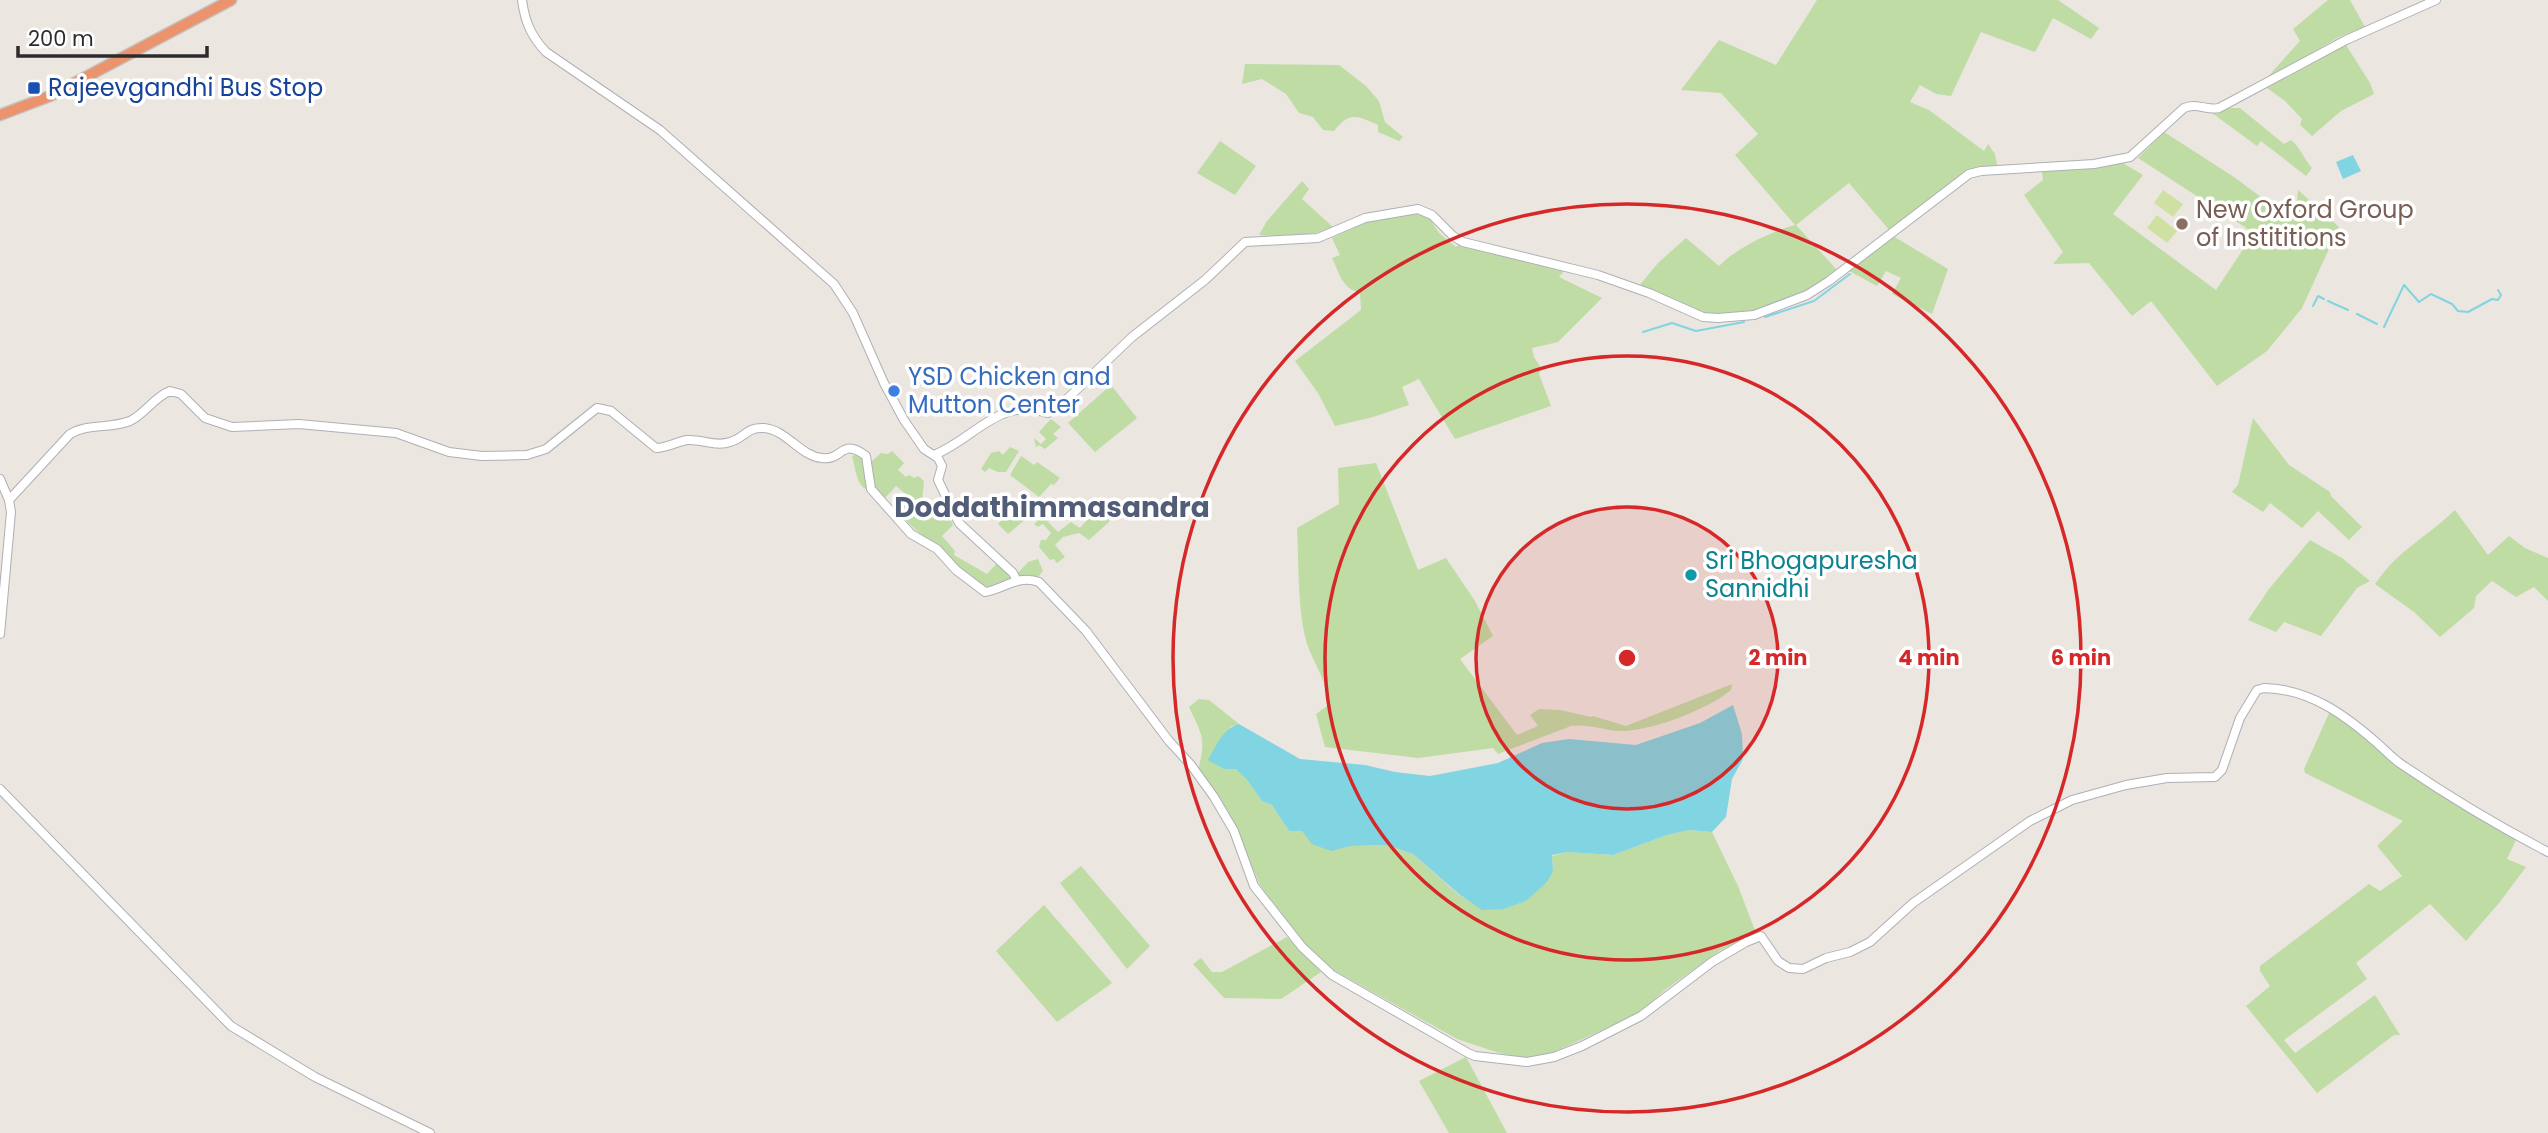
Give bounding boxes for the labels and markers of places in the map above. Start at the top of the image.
place label: Rajeevgandhi Bus Stop [48,71,323,104]
marker: Rajeevgandhi Bus Stop [26,80,42,96]
place label: New Oxford Group of Instititions [2196,193,2414,254]
marker: New Oxford Group of Instititions [2174,216,2190,232]
place label: YSD Chicken and Mutton Center [908,360,1111,421]
marker: YSD Chicken and Mutton Center [886,383,902,399]
place label: Sri Bhogapuresha Sannidhi [1705,544,1918,605]
marker: Sri Bhogapuresha Sannidhi [1683,567,1699,583]
centre of rings [1615,646,1639,670]

